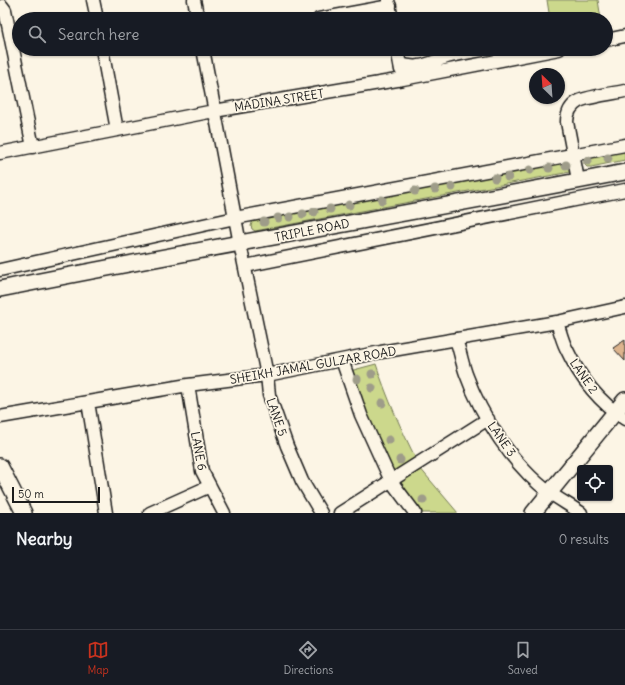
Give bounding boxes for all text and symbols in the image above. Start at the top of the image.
search box [12,12,613,56]
icon: search [26,23,48,45]
text: Search here [58,25,139,44]
north arrow [529,68,565,104]
street label: MADINA STREET [233,85,325,115]
street label: TRIPLE ROAD [273,215,351,245]
street label: SHEIKH JAMAL GULZAR ROAD [229,343,397,387]
street label: LANE 2 [567,356,602,397]
street label: LANE 5 [264,396,291,438]
street label: LANE 3 [485,419,520,460]
street label: LANE 6 [188,430,210,472]
map controls [577,465,613,501]
button: locate [577,465,613,501]
scale bar [12,485,100,504]
text: 50 m [18,487,44,501]
text: Nearby [16,528,72,550]
text: 0 results [559,531,609,548]
tab: Map [87,639,109,677]
tab: Directions [284,639,333,677]
tab: Saved [508,639,538,677]

